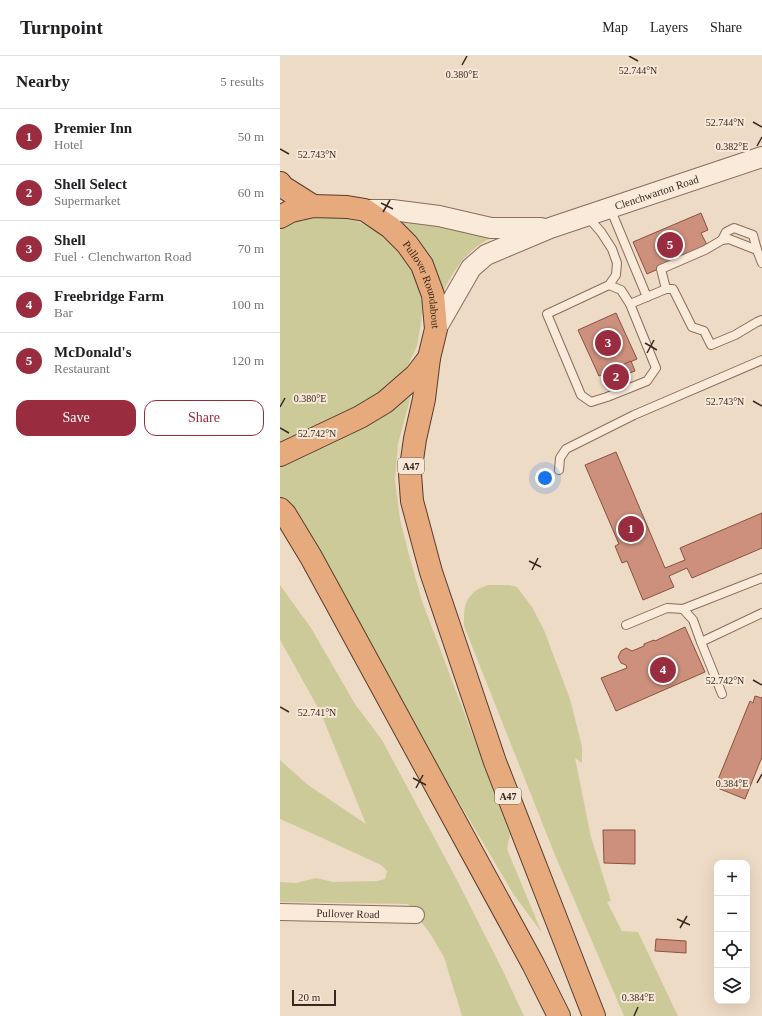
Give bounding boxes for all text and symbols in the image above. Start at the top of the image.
text: Turnpoint [20,17,103,38]
text: Map [602,20,628,35]
text: Layers [650,20,688,35]
text: Share [710,20,742,35]
text: 52.744°N [619,65,657,76]
text: 0.380°E [446,69,478,80]
text: Nearby [16,72,70,91]
text: 5 results [220,74,264,89]
text: 52.744°N [706,117,744,128]
text: Premier Inn [54,120,132,136]
text: 1 [26,129,32,144]
text: 50 m [238,129,264,144]
text: Hotel [54,137,83,152]
text: 0.382°E [716,141,748,152]
text: 52.743°N [298,149,336,160]
street label: Clenchwarton Road [613,173,701,212]
text: Shell Select [54,176,127,192]
text: 2 [26,185,32,200]
text: 60 m [238,185,264,200]
text: Supermarket [54,193,120,208]
pin: 5 [657,230,683,260]
text: Shell [54,232,86,248]
street label: Pullover Roundabout [401,238,442,329]
text: 3 [26,241,32,256]
text: 70 m [238,241,264,256]
text: Fuel · Clenchwarton Road [54,249,192,264]
text: Freebridge Farm [54,288,164,304]
text: 4 [26,297,32,312]
text: 100 m [231,297,264,312]
text: Bar [54,305,73,320]
pin: 3 [595,328,621,358]
text: McDonald's [54,344,132,360]
text: 5 [26,353,32,368]
text: 120 m [231,353,264,368]
text: Restaurant [54,361,110,376]
pin: 2 [603,362,629,392]
text: 0.380°E [294,393,326,404]
text: 52.743°N [706,396,744,407]
button: Save [16,400,136,436]
button: Share [144,400,264,436]
text: 52.742°N [298,428,336,439]
road number: A47 [398,458,424,474]
your location [535,468,555,488]
pin: 1 [618,514,644,544]
pin: 4 [650,655,676,685]
text: 52.742°N [706,675,744,686]
text: 52.741°N [298,707,336,718]
text: 0.384°E [716,778,748,789]
road number: A47 [495,788,521,804]
map controls [714,860,750,1004]
button: + [714,860,750,896]
button: − [714,896,750,932]
street label: Pullover Road [316,907,380,920]
button: locate [714,932,750,968]
button: layers [714,968,750,1004]
scale bar [292,988,336,1007]
text: 20 m [298,991,320,1003]
text: 0.384°E [622,992,654,1003]

